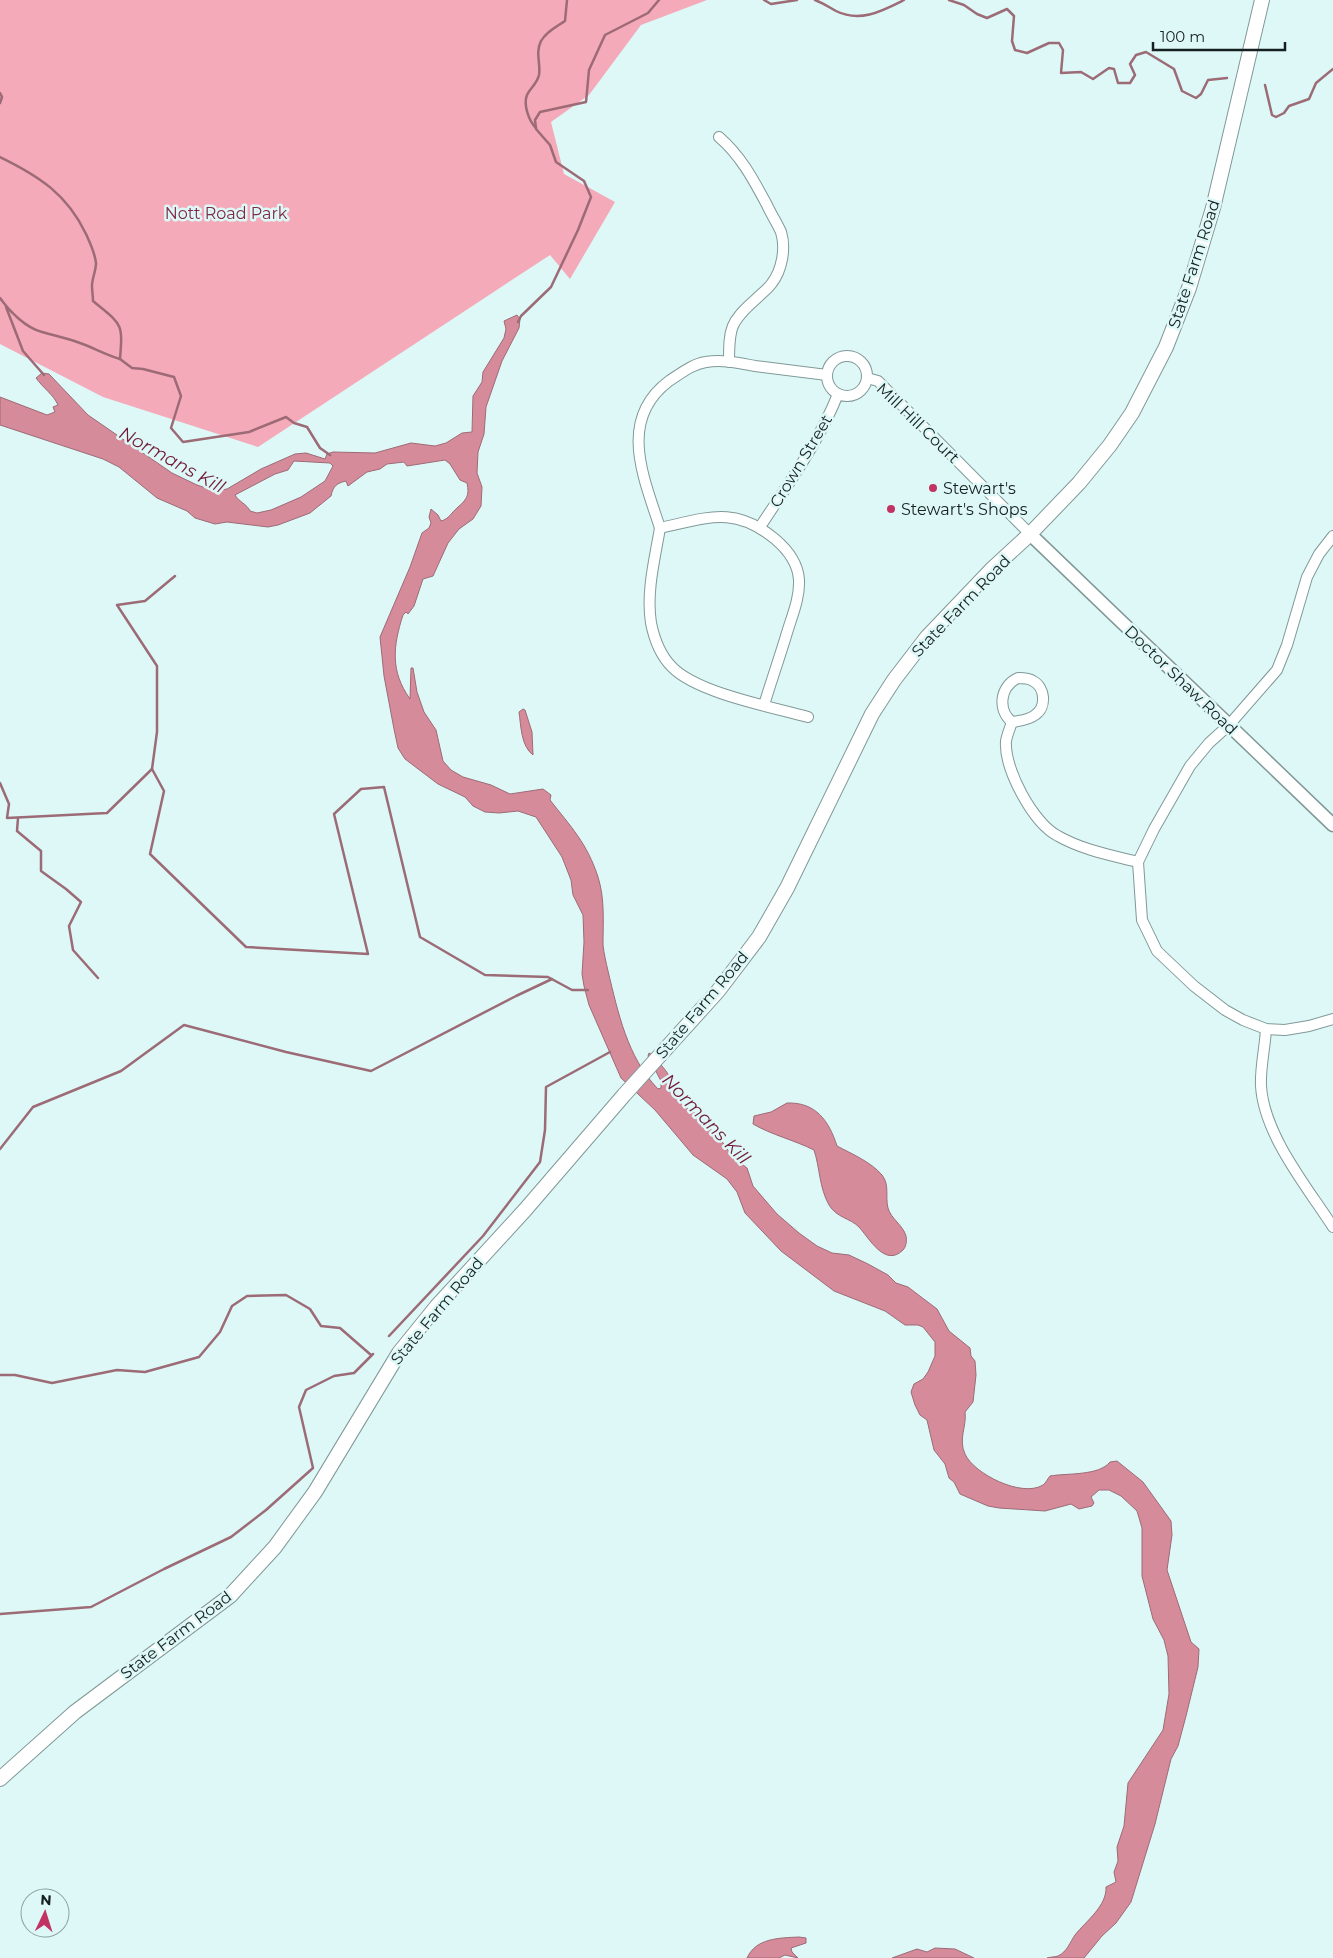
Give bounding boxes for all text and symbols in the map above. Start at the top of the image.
scale bar [1153,20,1286,52]
text: 100 m [1160,27,1205,46]
street label: State Farm Road [1164,197,1224,331]
park label: Nott Road Park [165,204,288,223]
street label: Mill Hill Court [873,379,964,467]
street label: Crown Street [766,411,836,511]
water label: Normans Kill [115,422,229,498]
place label: Stewart's [943,479,1016,498]
marker: Stewart's [927,482,939,494]
place label: Stewart's Shops [901,500,1028,519]
marker: Stewart's Shops [885,503,897,515]
street label: State Farm Road [908,551,1014,661]
street label: Doctor Shaw Road [1121,621,1241,739]
street label: State Farm Road [652,948,752,1062]
water label: Normans Kill [657,1069,755,1169]
street label: State Farm Road [387,1254,487,1368]
street label: State Farm Road [117,1587,235,1683]
north arrow [20,1888,70,1938]
text: N [40,1891,52,1909]

